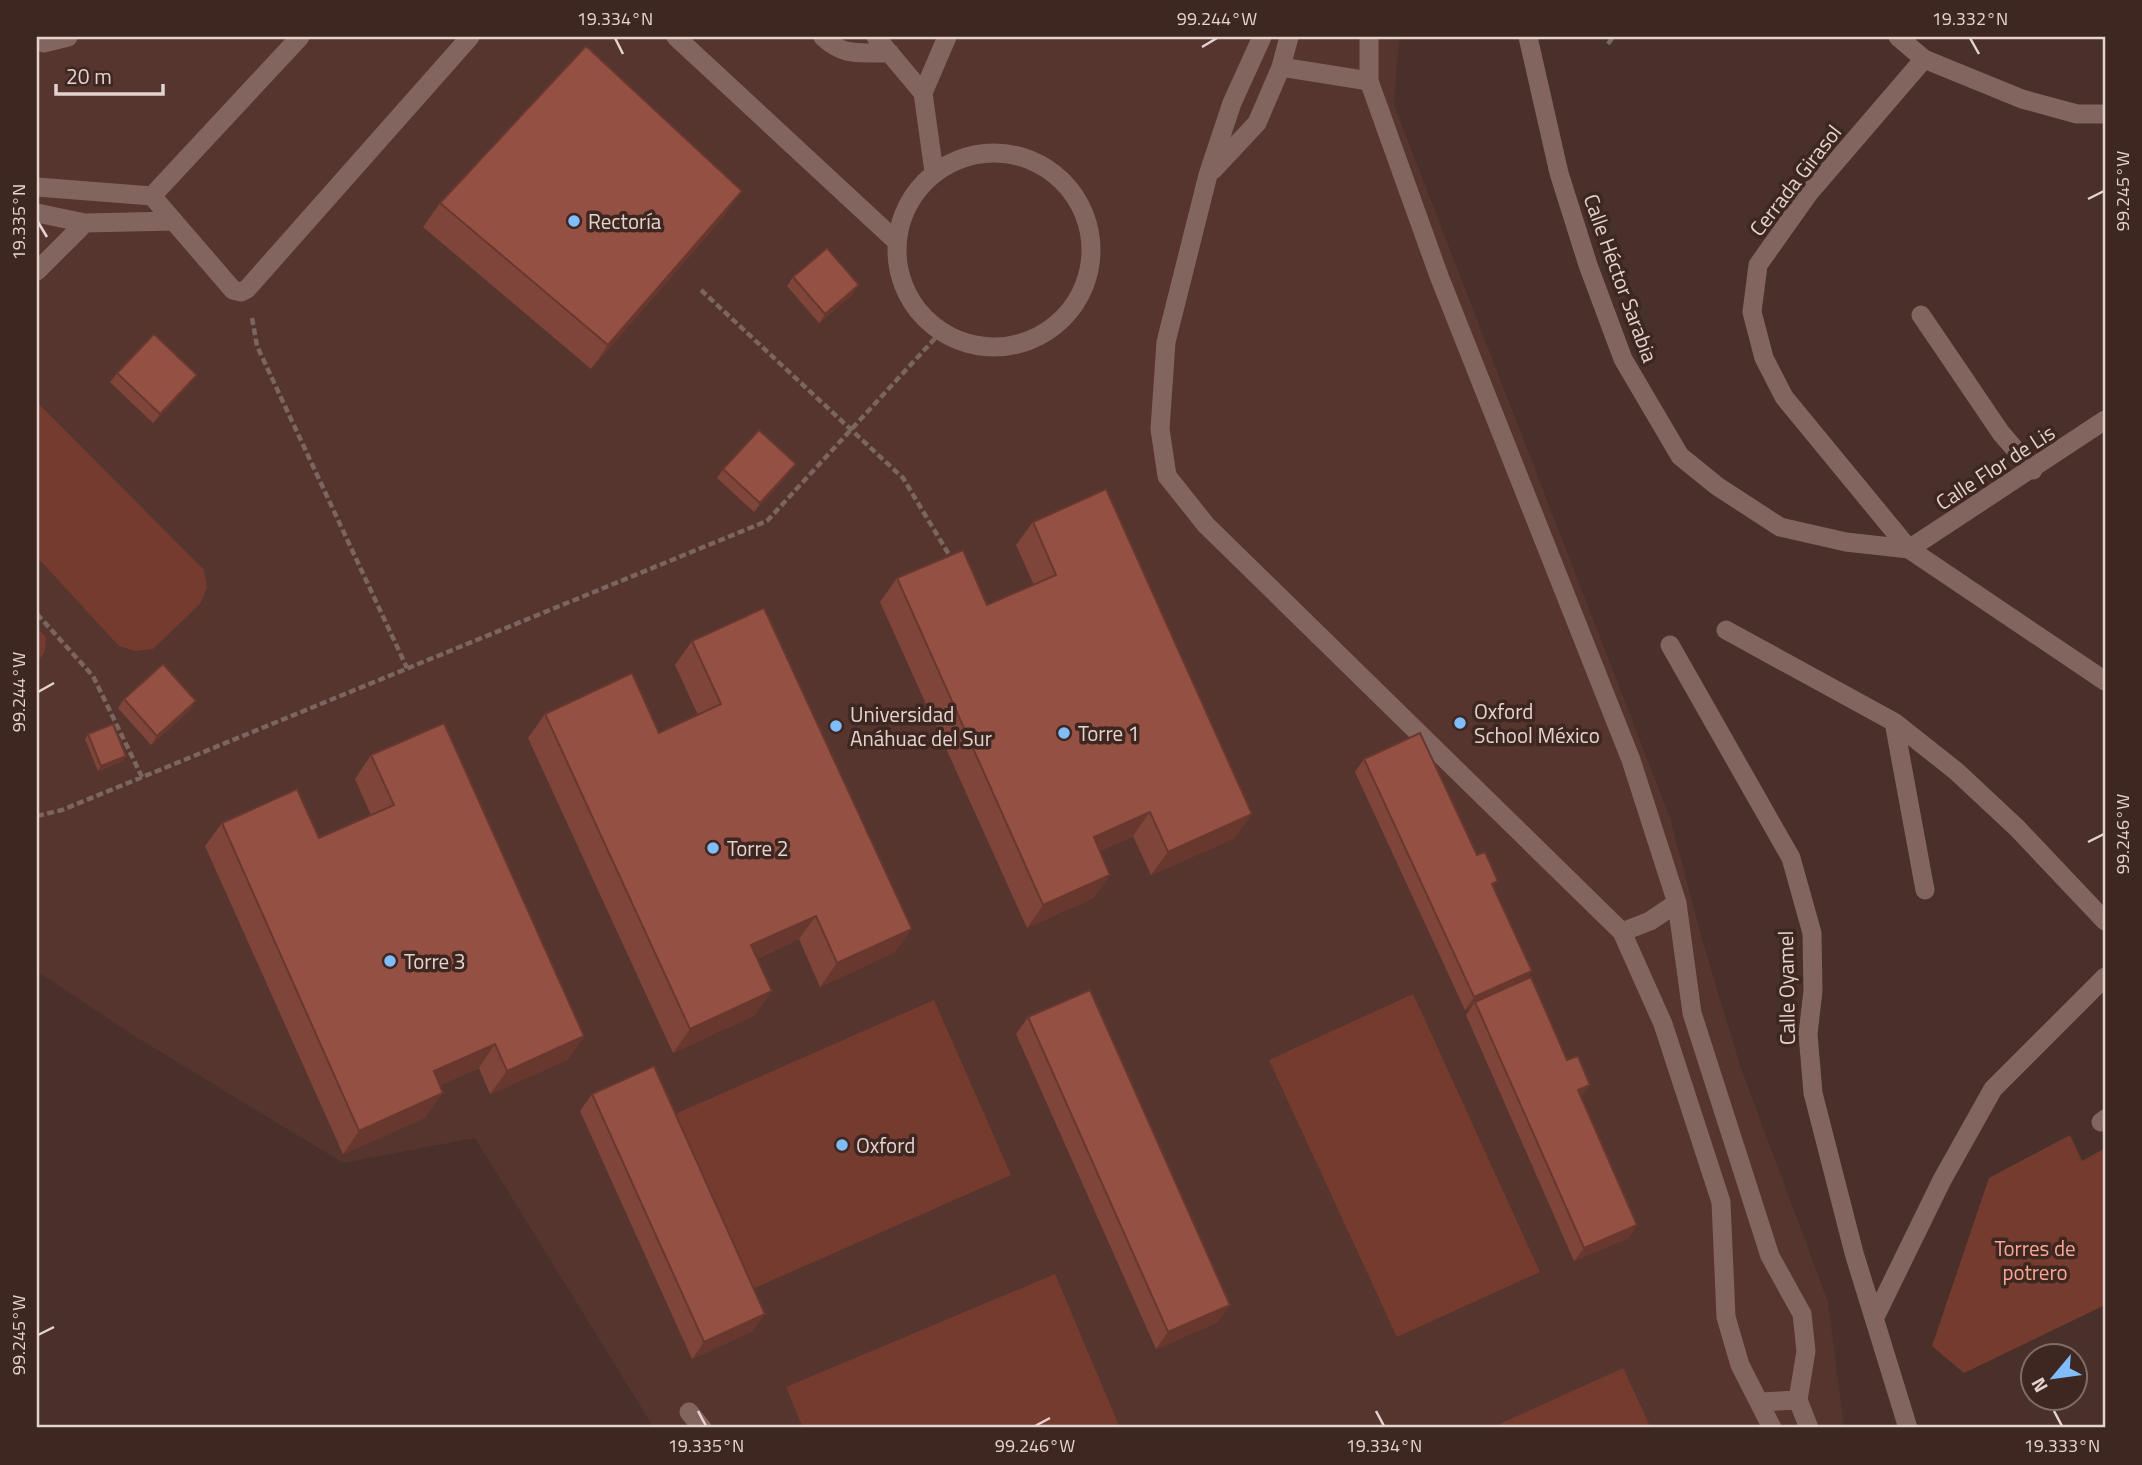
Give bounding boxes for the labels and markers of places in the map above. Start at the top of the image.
place label: Rectoría [588,205,662,237]
marker: Rectoría [566,213,582,229]
place label: Oxford School México [1474,695,1600,751]
place label: Universidad Anáhuac del Sur [850,698,992,754]
marker: Oxford School México [1452,715,1468,731]
place label: Torre 1 [1078,717,1140,749]
marker: Universidad Anáhuac del Sur [828,718,844,734]
marker: Torre 1 [1056,725,1072,741]
place label: Torre 2 [727,832,789,864]
marker: Torre 2 [705,840,721,856]
place label: Torre 3 [404,945,466,977]
marker: Torre 3 [382,953,398,969]
place label: Oxford [856,1129,915,1161]
marker: Oxford [834,1137,850,1153]

